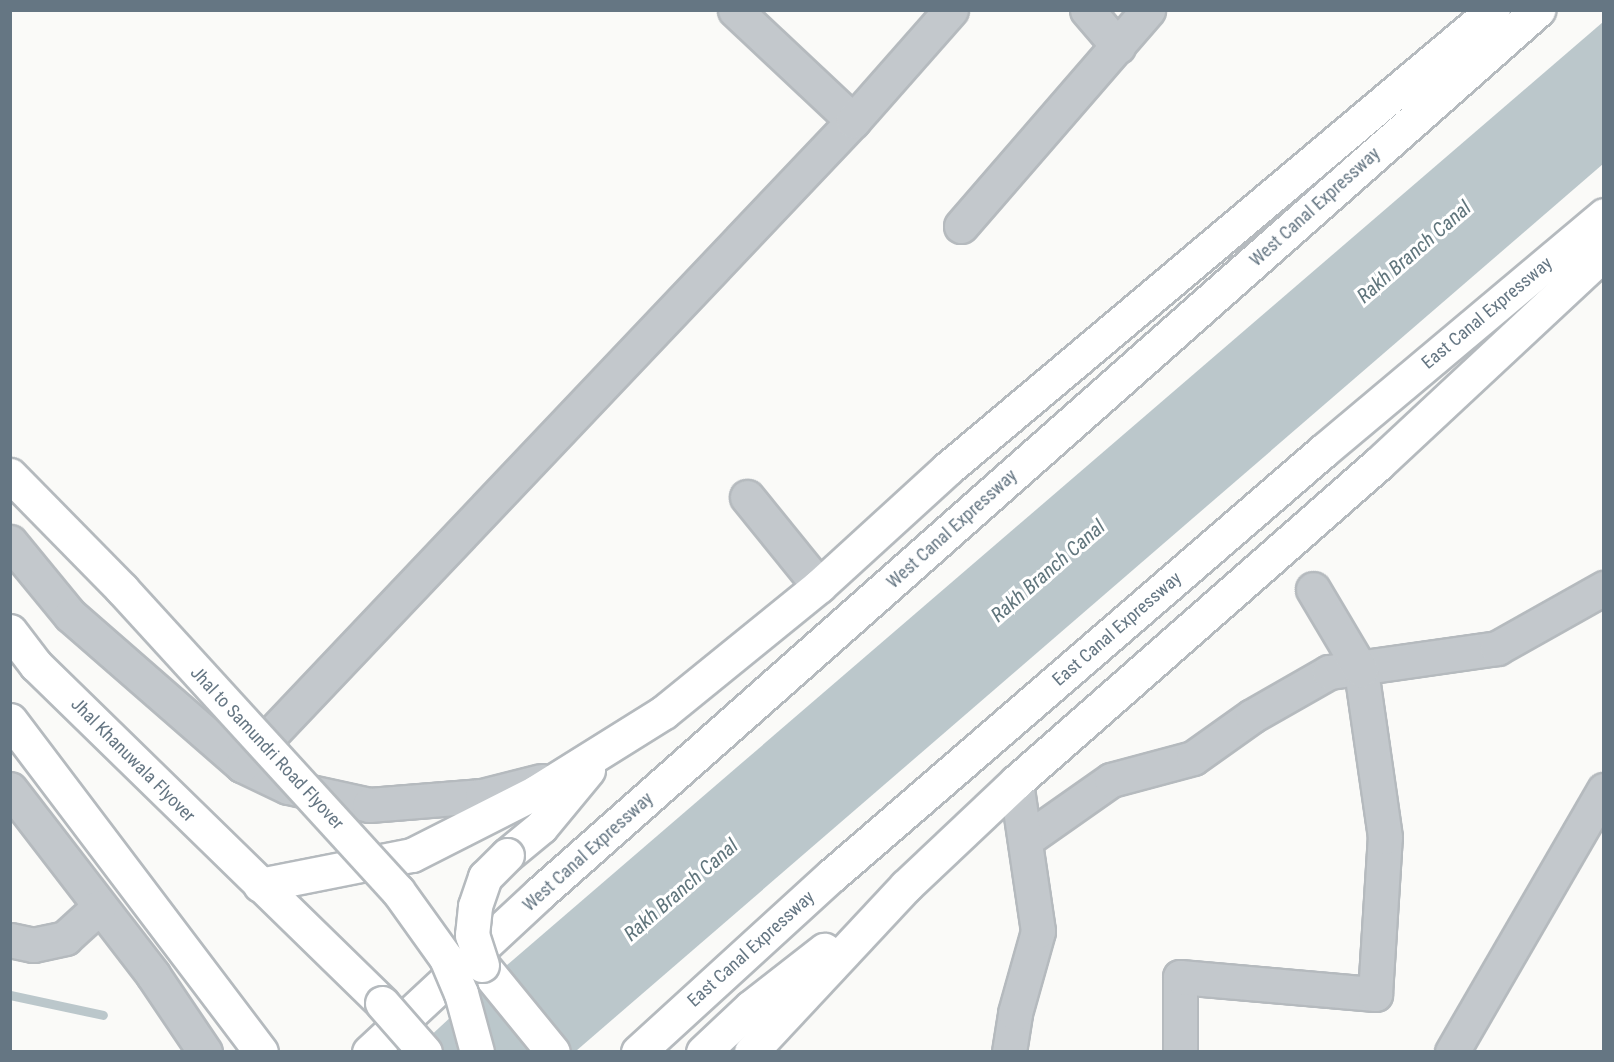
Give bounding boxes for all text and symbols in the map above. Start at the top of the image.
street label: West Canal Expressway [1246,143,1384,271]
water label: Rakh Branch Canal [1352,196,1476,308]
street label: East Canal Expressway [1418,252,1556,374]
street label: West Canal Expressway [883,465,1021,593]
water label: Rakh Branch Canal [986,515,1110,627]
street label: East Canal Expressway [1048,567,1186,691]
street label: Jhal to Samundri Road Flyover [186,662,348,834]
street label: Jhal Khanuwala Flyover [66,693,200,827]
street label: West Canal Expressway [519,788,657,916]
water label: Rakh Branch Canal [619,834,743,946]
street label: East Canal Expressway [683,886,819,1012]

